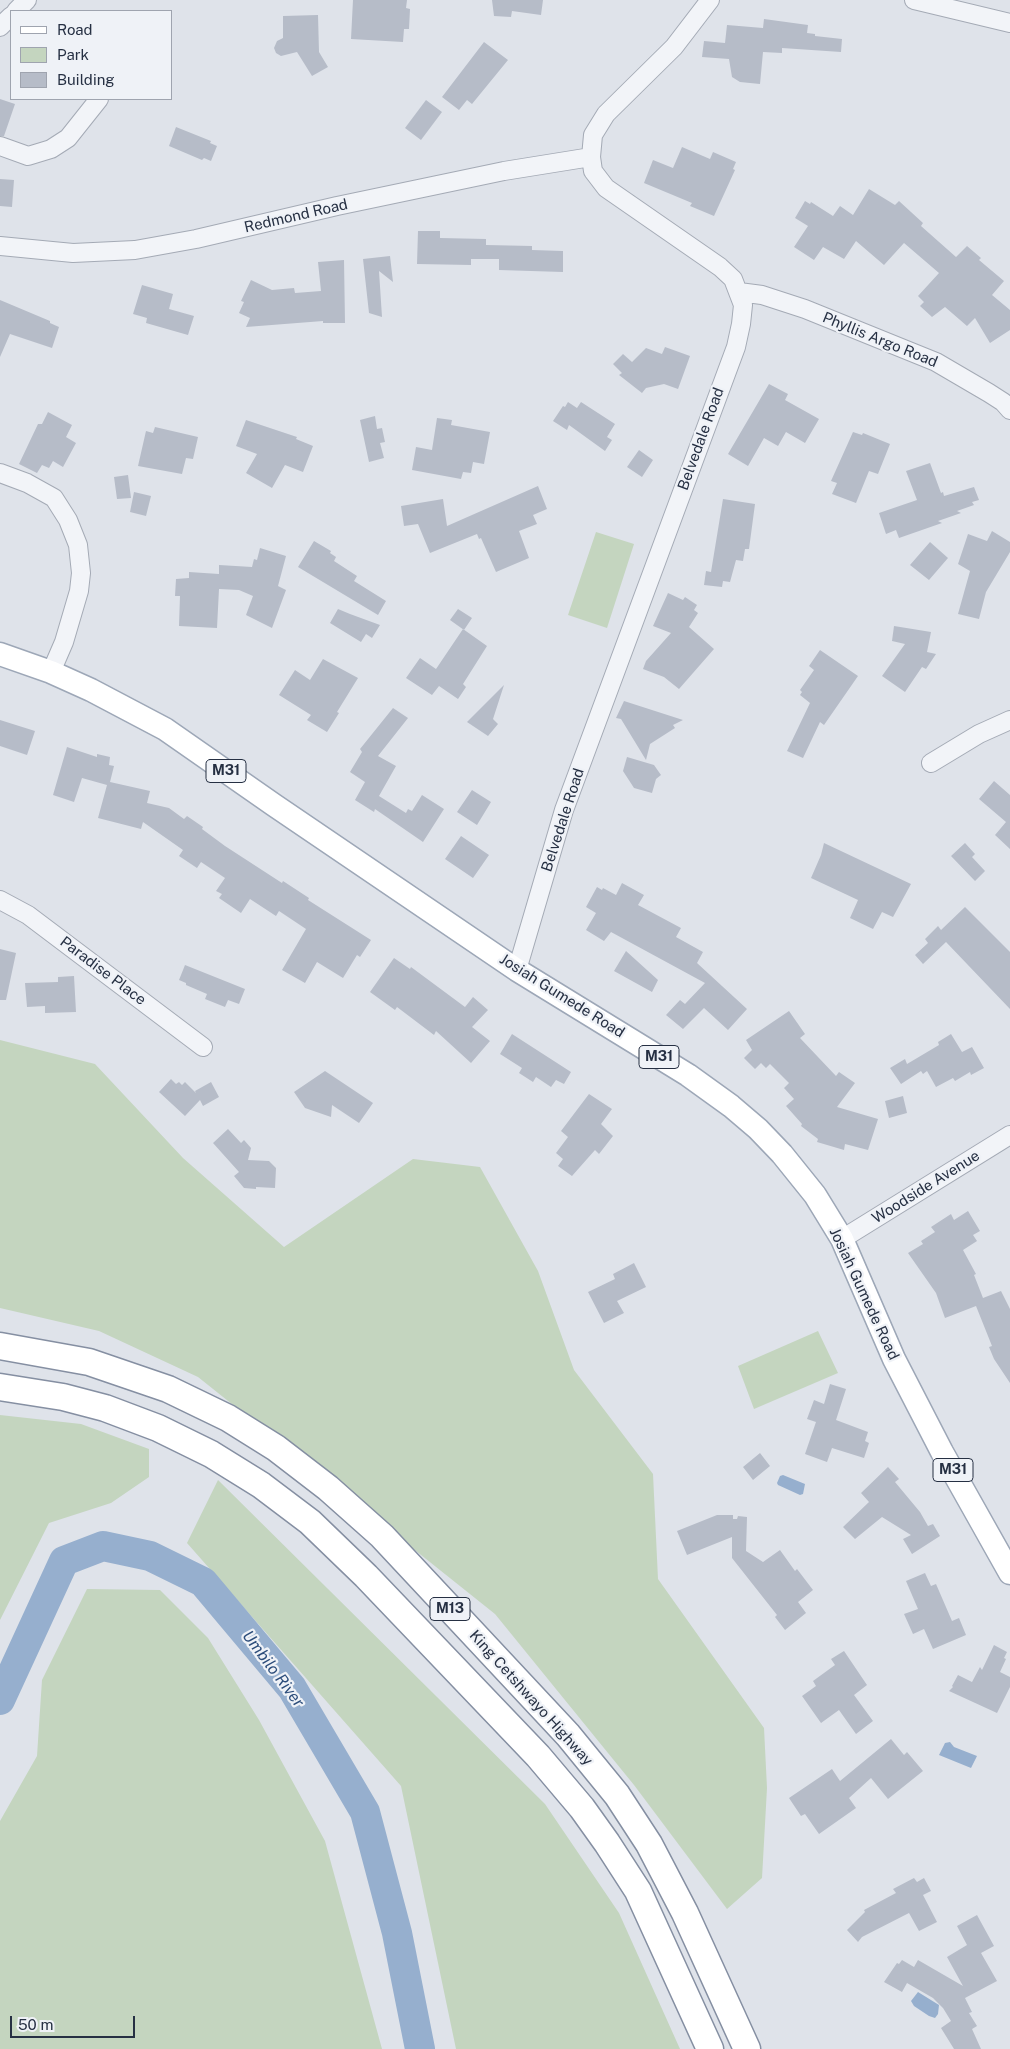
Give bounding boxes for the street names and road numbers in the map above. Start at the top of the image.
street label: Redmond Road [242,195,350,237]
street label: Phyllis Argo Road [820,309,940,371]
street label: Belvedale Road [674,385,728,493]
road number: M31 [206,759,246,782]
street label: Belvedale Road [538,766,588,874]
street label: Paradise Place [56,933,150,1009]
street label: Josiah Gumede Road [496,950,628,1042]
road number: M31 [639,1046,679,1068]
street label: Woodside Avenue [869,1147,983,1227]
street label: Josiah Gumede Road [825,1225,903,1363]
road number: M31 [933,1458,973,1482]
road number: M13 [430,1598,470,1620]
street label: King Cetshwayo Highway [465,1627,597,1769]

